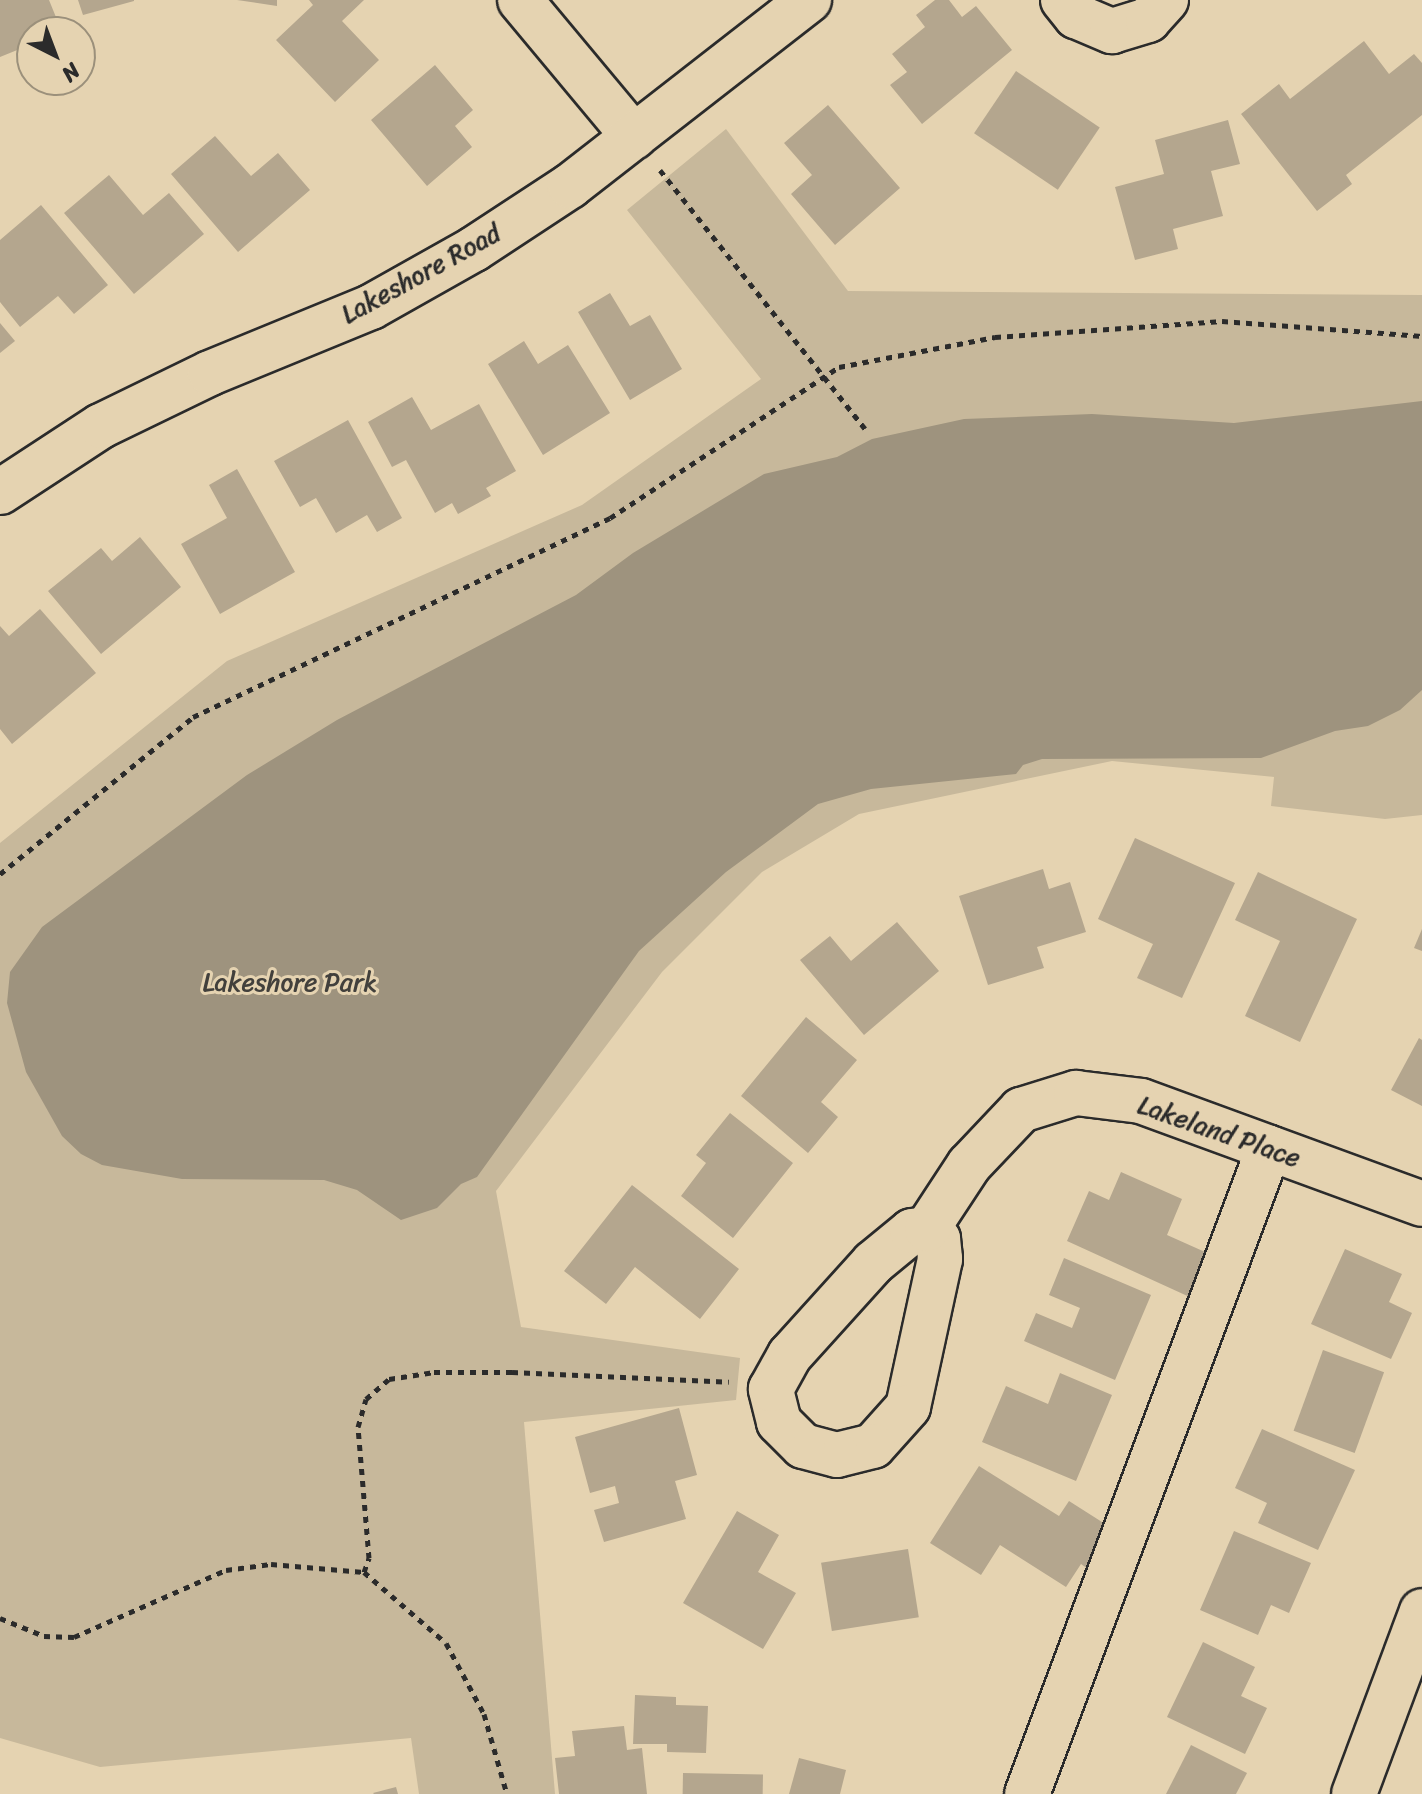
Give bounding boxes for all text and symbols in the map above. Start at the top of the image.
north arrow [16,16,96,96]
text: N [52,53,90,92]
street label: Lakeshore Road [336,217,506,331]
park label: Lakeshore Park [203,967,377,999]
street label: Lakeland Place [1134,1090,1304,1174]

